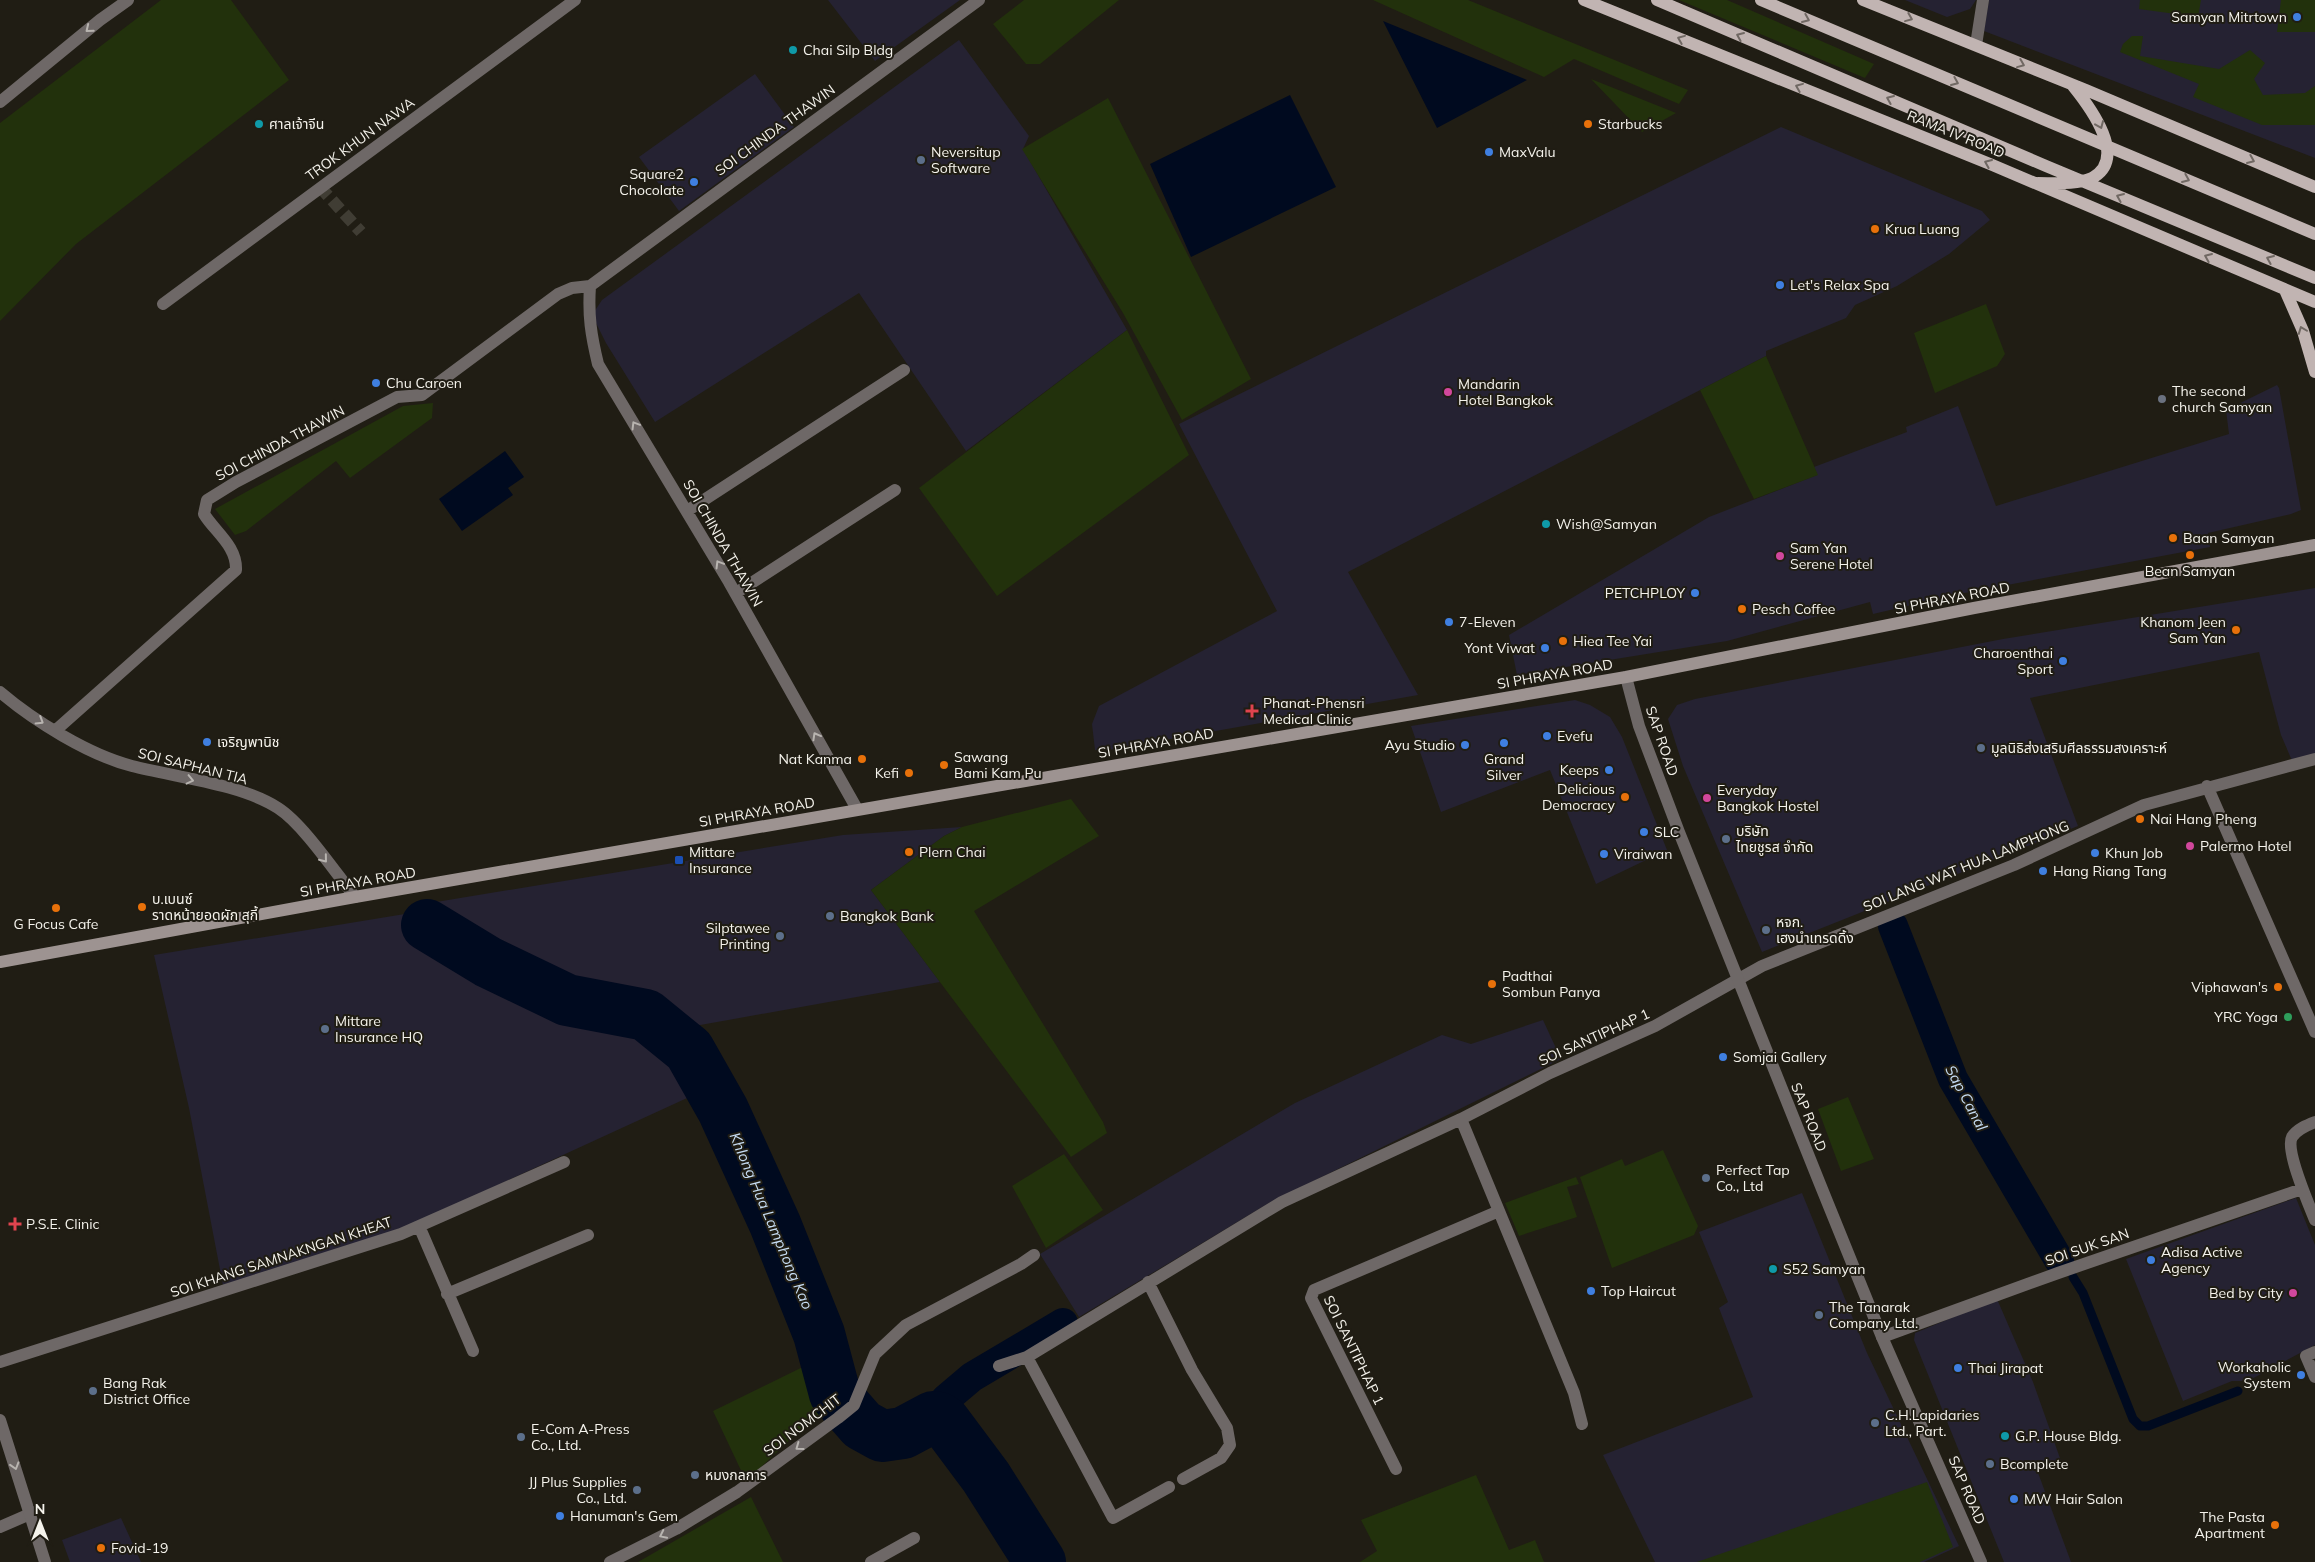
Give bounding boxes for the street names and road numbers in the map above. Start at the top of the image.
street label: SOI CHINDA THAWIN [712,80,838,180]
street label: TROK KHUN NAWA [302,93,419,185]
street label: RAMA IV ROAD [1904,106,2008,162]
street label: SOI CHINDA THAWIN [212,401,348,485]
street label: SOI CHINDA THAWIN [679,476,767,610]
street label: SI PHRAYA ROAD [1893,578,2011,618]
street label: SI PHRAYA ROAD [1496,655,1614,693]
street label: SAP ROAD [1642,704,1682,778]
street label: SI PHRAYA ROAD [1097,724,1215,762]
street label: SOI SAPHAN TIA [136,744,250,788]
street label: SI PHRAYA ROAD [698,793,816,831]
street label: SOI LANG WAT HUA LAMPHONG [1860,816,2072,916]
street label: SI PHRAYA ROAD [299,863,417,901]
street label: SOI SANTIPHAP 1 [1536,1004,1652,1070]
street label: SAP ROAD [1787,1080,1831,1154]
street label: SOI KHANG SAMNAKNGAN KHEAT [168,1212,395,1301]
street label: SOI SUK SAN [2043,1224,2131,1270]
street label: SOI SANTIPHAP 1 [1320,1292,1388,1408]
street label: SOI NOMCHIT [760,1390,845,1460]
street label: SAP ROAD [1944,1453,1990,1527]

